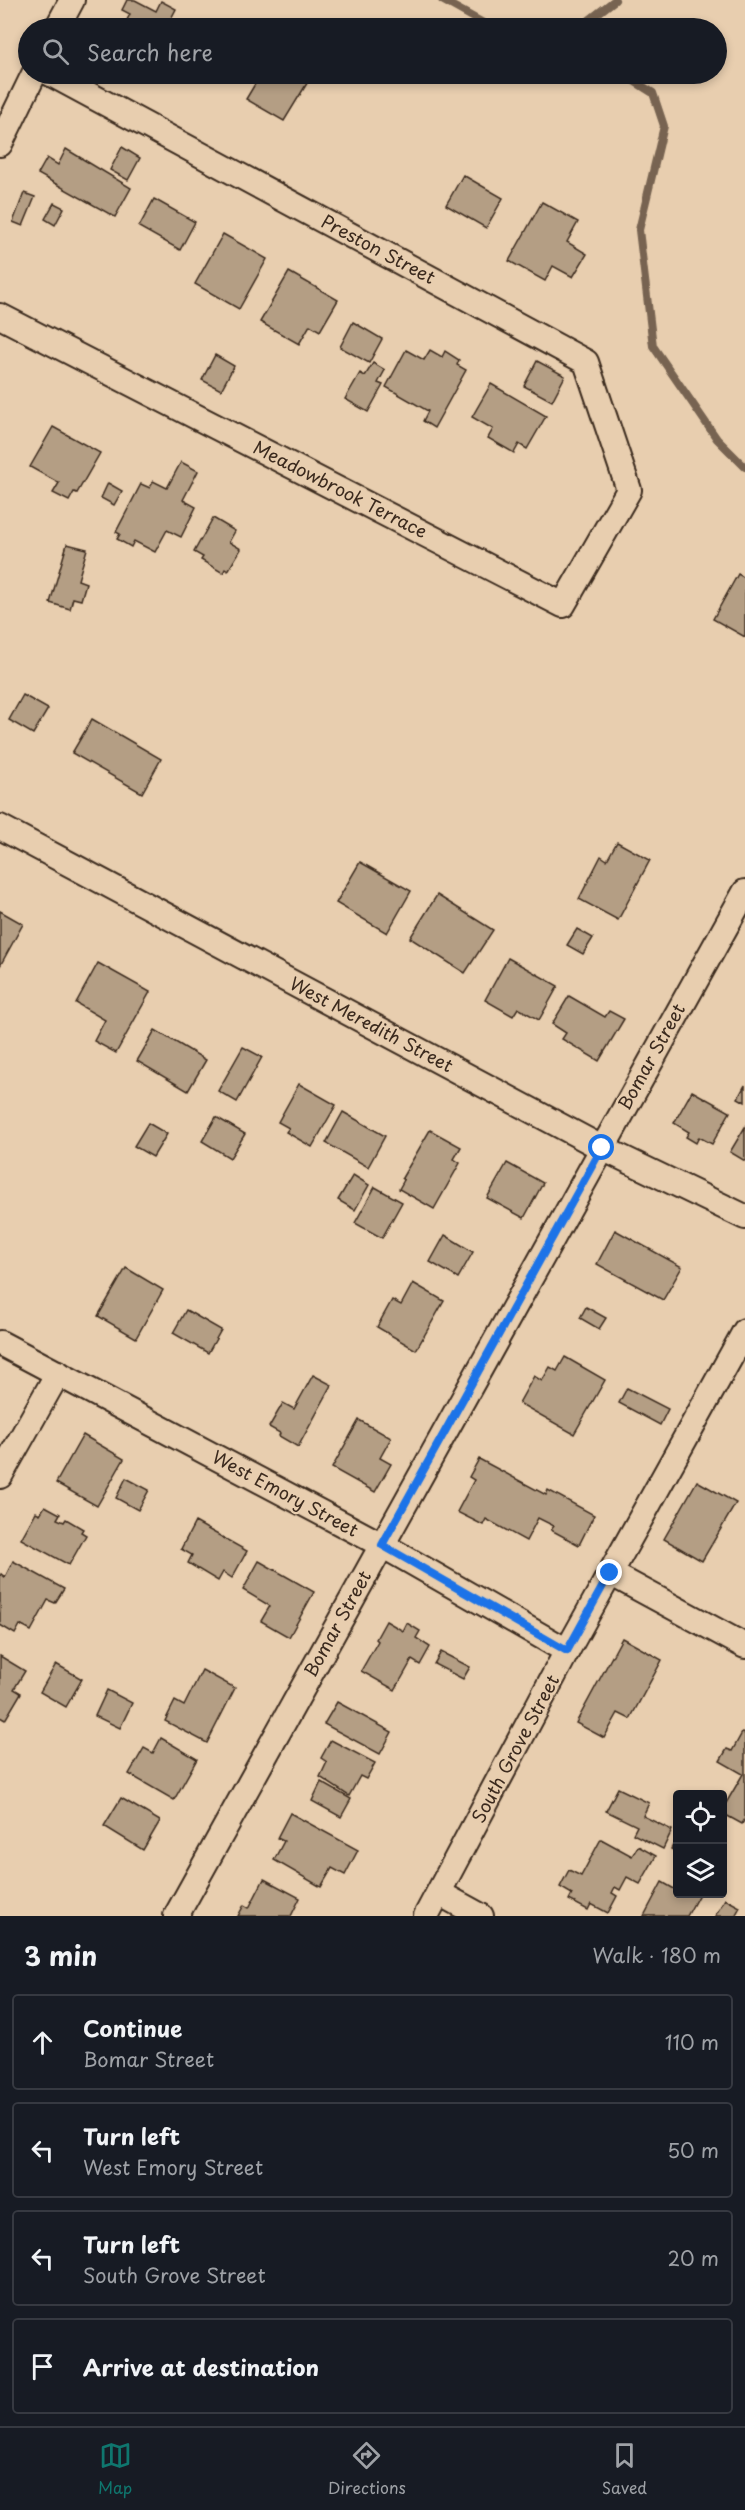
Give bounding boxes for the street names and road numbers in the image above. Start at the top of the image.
street label: Preston Street [317,207,441,290]
street label: Meadowbrook Terrace [249,433,432,544]
street label: West Meredith Street [285,969,458,1078]
street label: Bomar Street [610,998,691,1114]
street label: West Emory Street [208,1443,364,1543]
street label: Bomar Street [296,1565,377,1681]
street label: South Grove Street [464,1669,565,1827]

